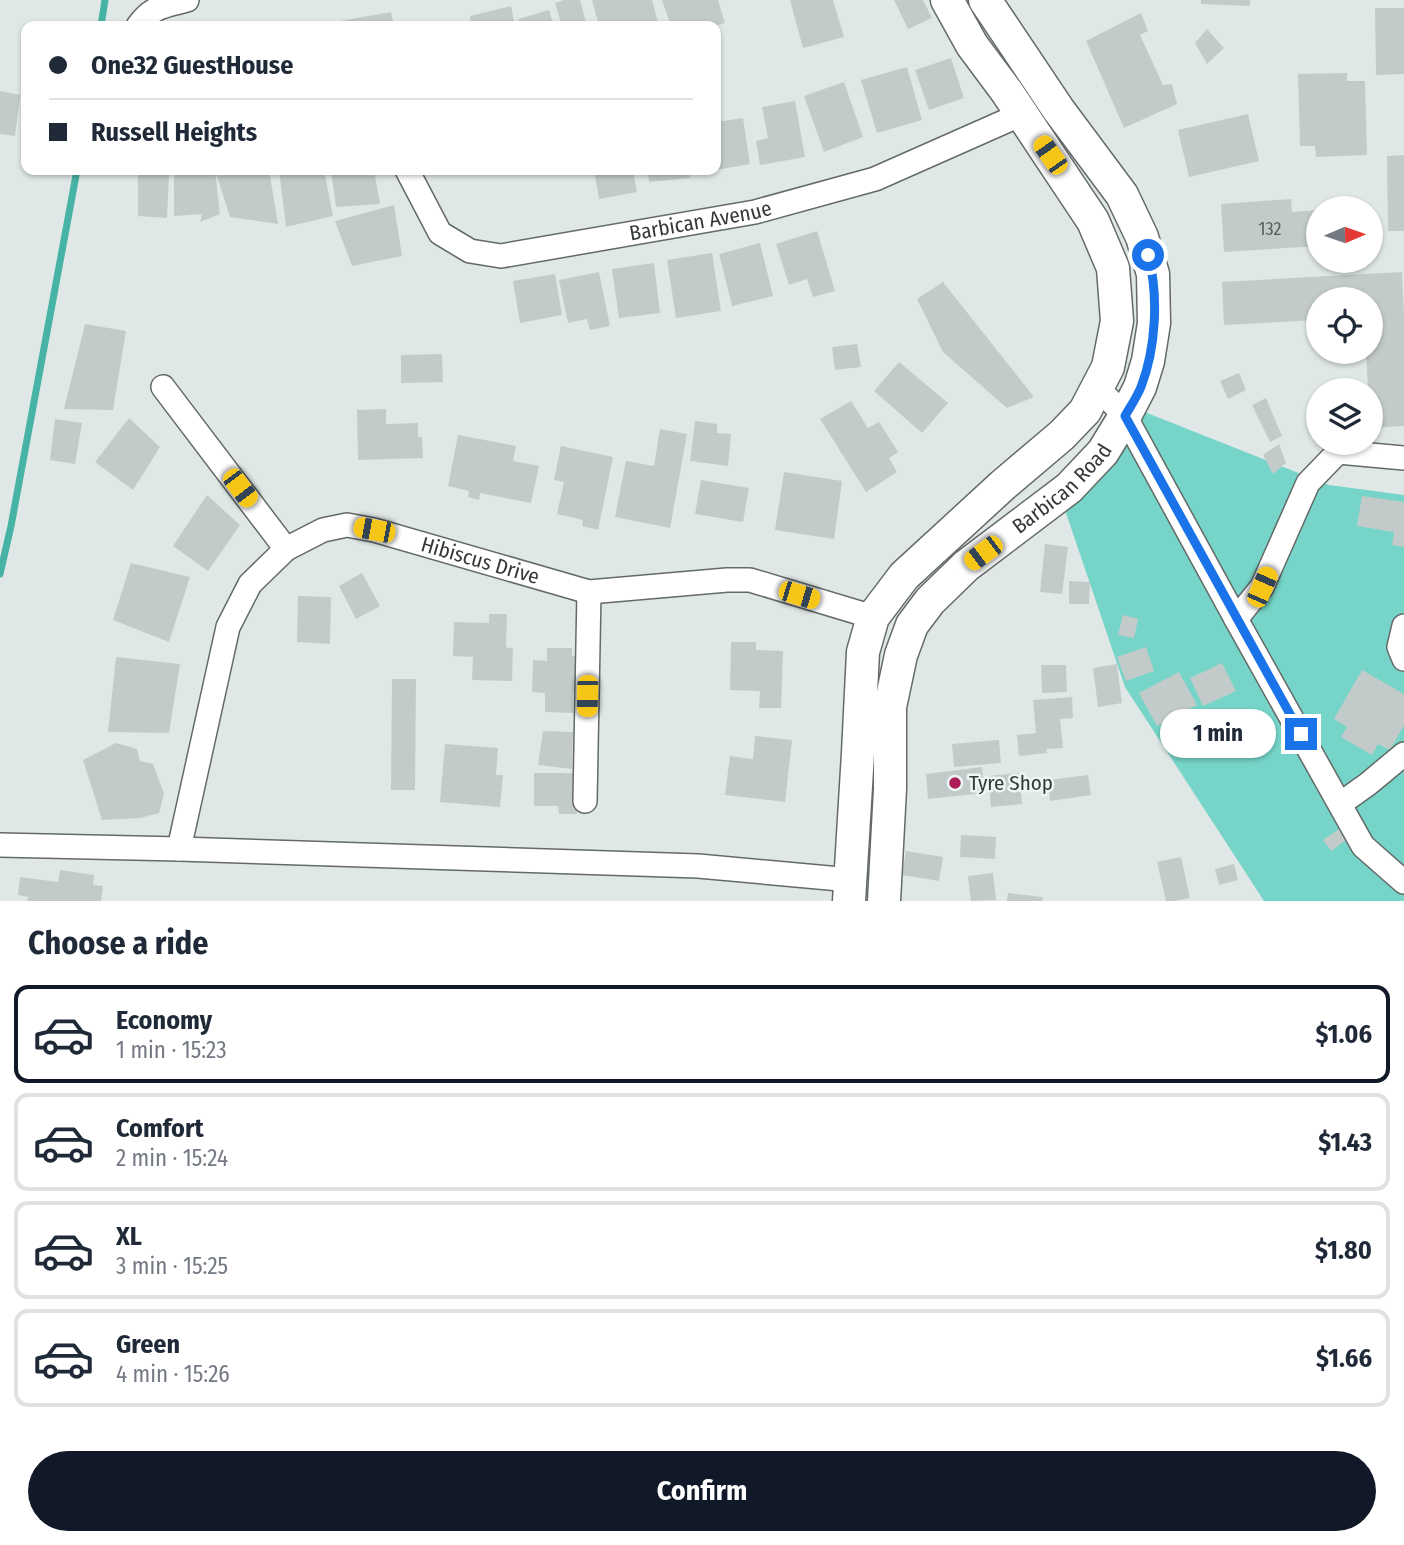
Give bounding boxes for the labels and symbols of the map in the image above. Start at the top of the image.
car [1030,132,1071,178]
street label: Barbican Avenue [627,195,774,247]
north arrow [1306,196,1382,273]
house number: 132 [1259,218,1282,240]
route start [1132,239,1164,271]
street label: Barbican Road [1007,439,1118,539]
car [219,465,262,511]
car [352,516,397,544]
street label: Hibiscus Drive [418,531,542,590]
car [960,532,1007,574]
car [1244,564,1281,610]
car [776,579,823,611]
car [577,675,598,717]
callout: 1 min [1161,710,1276,758]
route end [1285,718,1317,750]
place label: Tyre Shop [969,770,1053,796]
marker: Tyre Shop [947,775,963,791]

